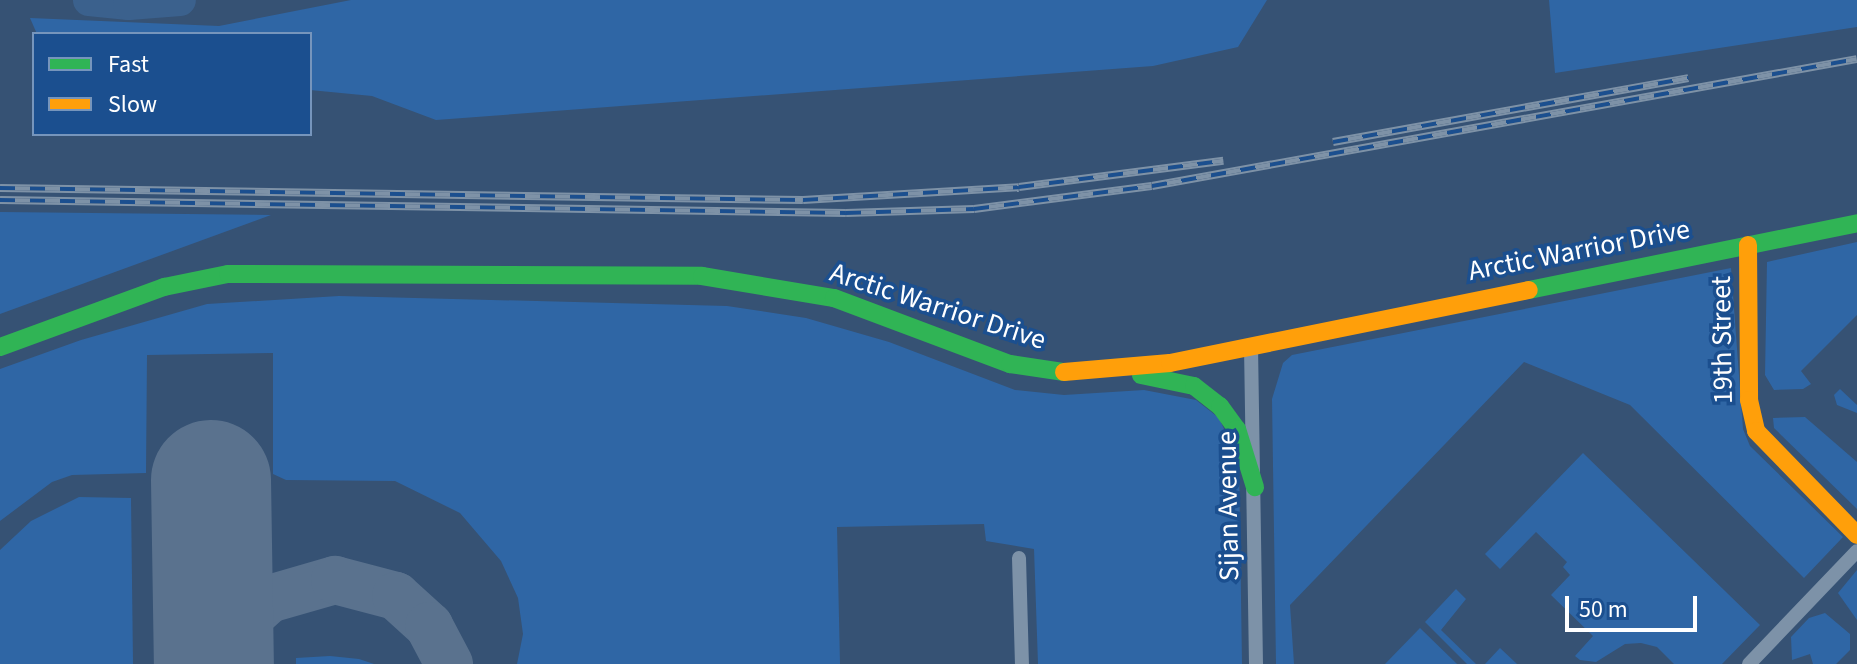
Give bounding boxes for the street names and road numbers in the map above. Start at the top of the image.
street label: Arctic Warrior Drive [1465,212,1693,288]
street label: Arctic Warrior Drive [826,255,1050,357]
street label: 19th Street [1704,276,1740,404]
street label: Sijan Avenue [1210,431,1246,581]

